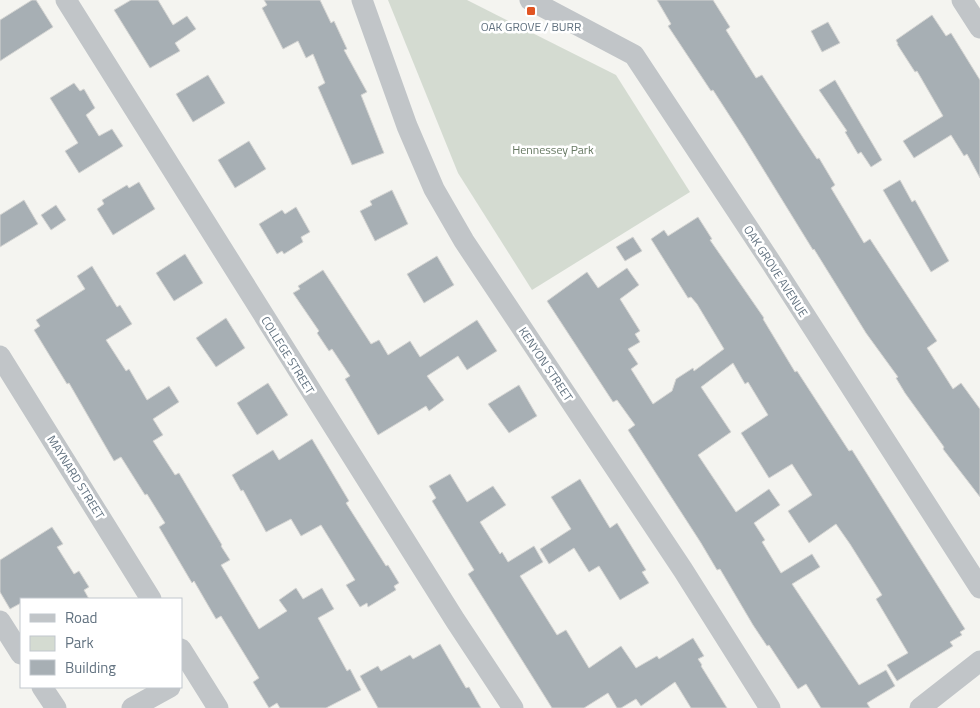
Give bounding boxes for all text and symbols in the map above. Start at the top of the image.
marker: OAK GROVE / BURR [525,5,537,17]
place label: OAK GROVE / BURR [481,17,581,36]
park label: Hennessey Park [512,140,594,159]
street label: OAK GROVE AVENUE [739,221,813,321]
street label: COLLEGE STREET [256,312,320,398]
street label: KENYON STREET [514,323,578,406]
street label: MAYNARD STREET [43,431,110,523]
legend [20,598,182,688]
text: Road [65,606,97,629]
text: Park [65,631,94,654]
text: Building [65,656,116,679]

